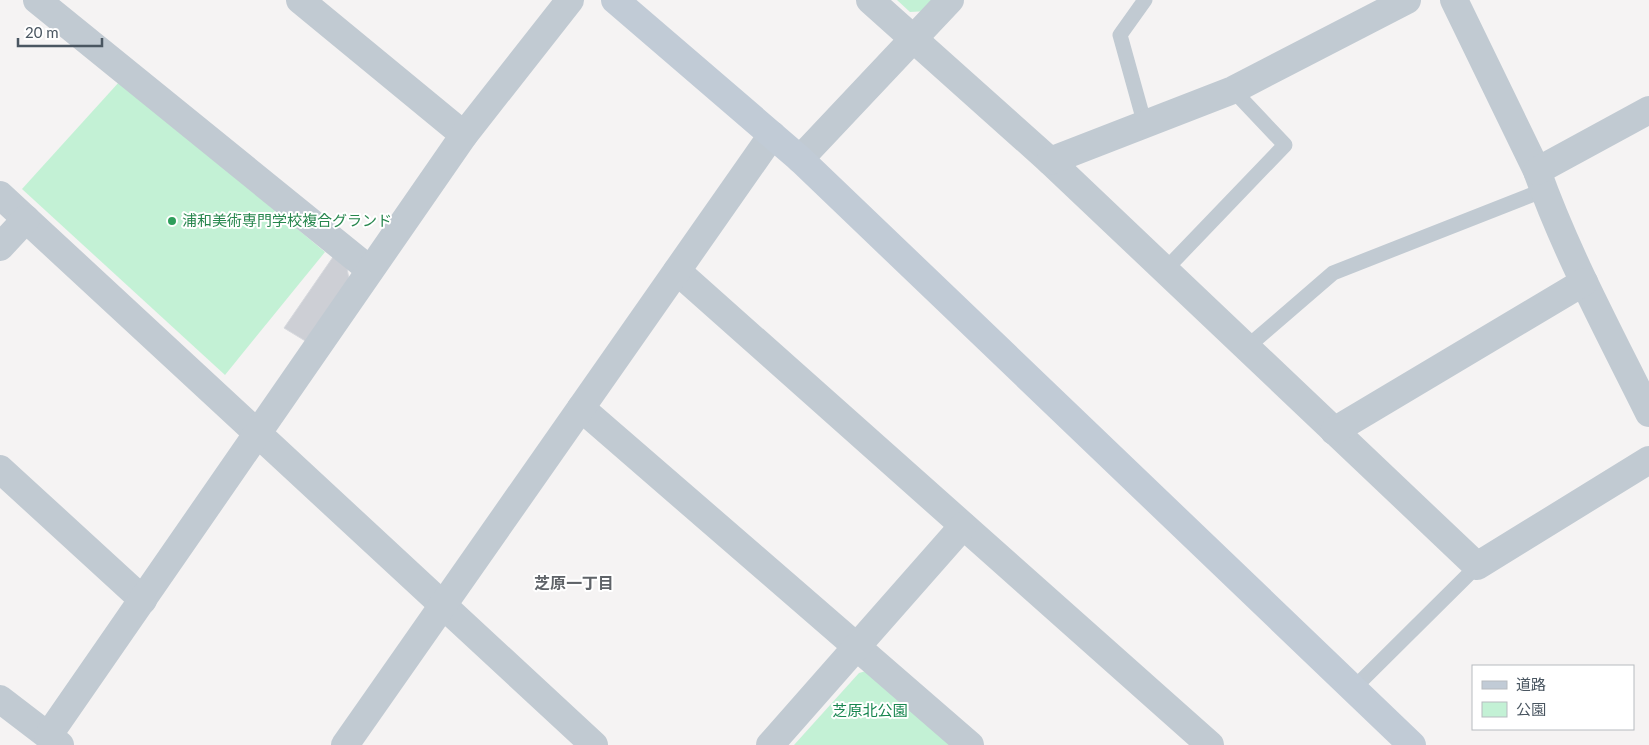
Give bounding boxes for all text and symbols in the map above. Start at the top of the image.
scale bar [18,15,101,47]
text: 20 m [25,23,59,41]
place label: 浦和美術専門学校複合グランド [182,211,392,229]
marker: 浦和美術専門学校複合グランド [166,215,178,227]
district label: 芝原一丁目 [534,573,614,592]
legend [1472,665,1634,730]
text: 道路 [1516,675,1546,693]
text: 公園 [1516,700,1546,718]
park label: 芝原北公園 [832,701,908,719]

